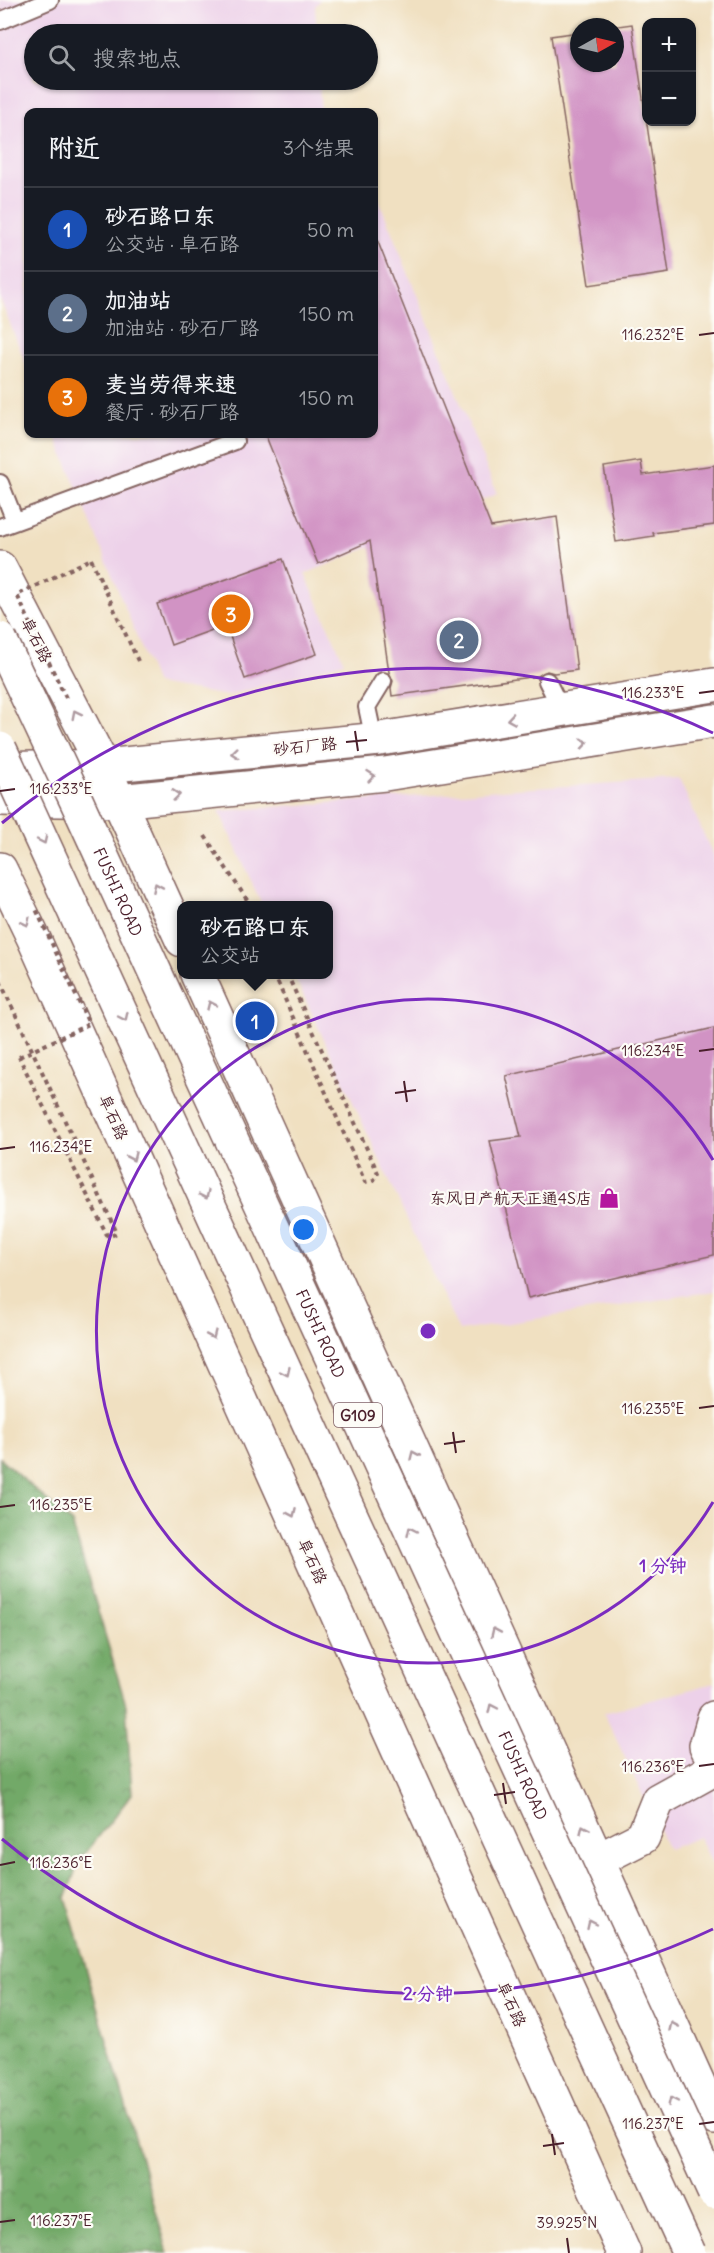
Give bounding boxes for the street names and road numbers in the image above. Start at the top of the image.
street label: 阜石路 [17,614,57,666]
street label: 砂石厂路 [272,733,338,759]
street label: FUSHI ROAD [89,844,147,939]
street label: 阜石路 [95,1091,133,1143]
street label: FUSHI ROAD [292,1286,350,1381]
road number: G109 [334,1403,382,1427]
street label: 阜石路 [294,1535,332,1587]
street label: FUSHI ROAD [494,1728,552,1823]
street label: 阜石路 [493,1978,531,2030]

